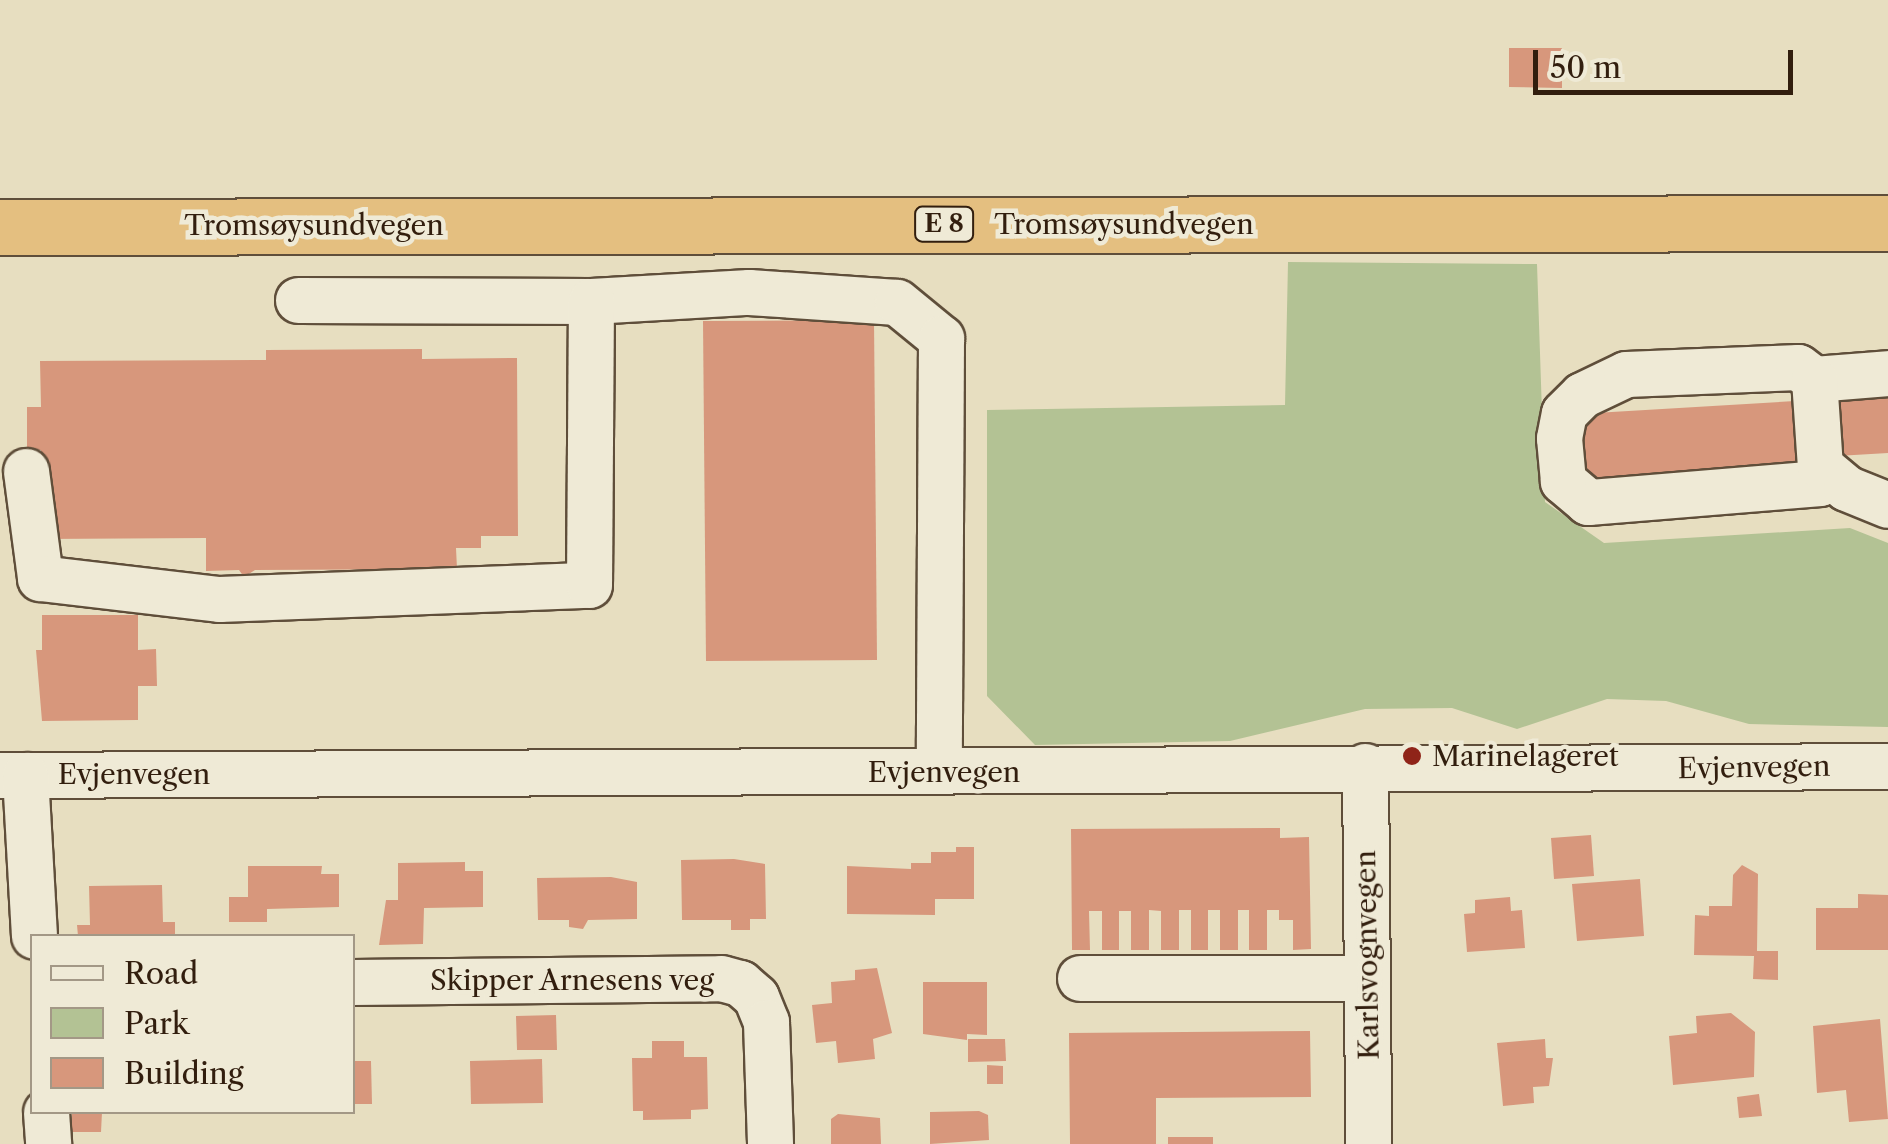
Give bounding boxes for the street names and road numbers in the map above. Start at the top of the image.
road number: E 8 [914,204,974,244]
street label: Tromsøysundvegen [994,207,1254,241]
street label: Tromsøysundvegen [184,208,444,242]
street label: Evjenvegen [1677,749,1831,785]
street label: Evjenvegen [868,755,1020,789]
street label: Evjenvegen [58,757,210,791]
street label: Karlsvognvegen [1348,850,1386,1060]
street label: Skipper Arnesens veg [429,963,715,997]

